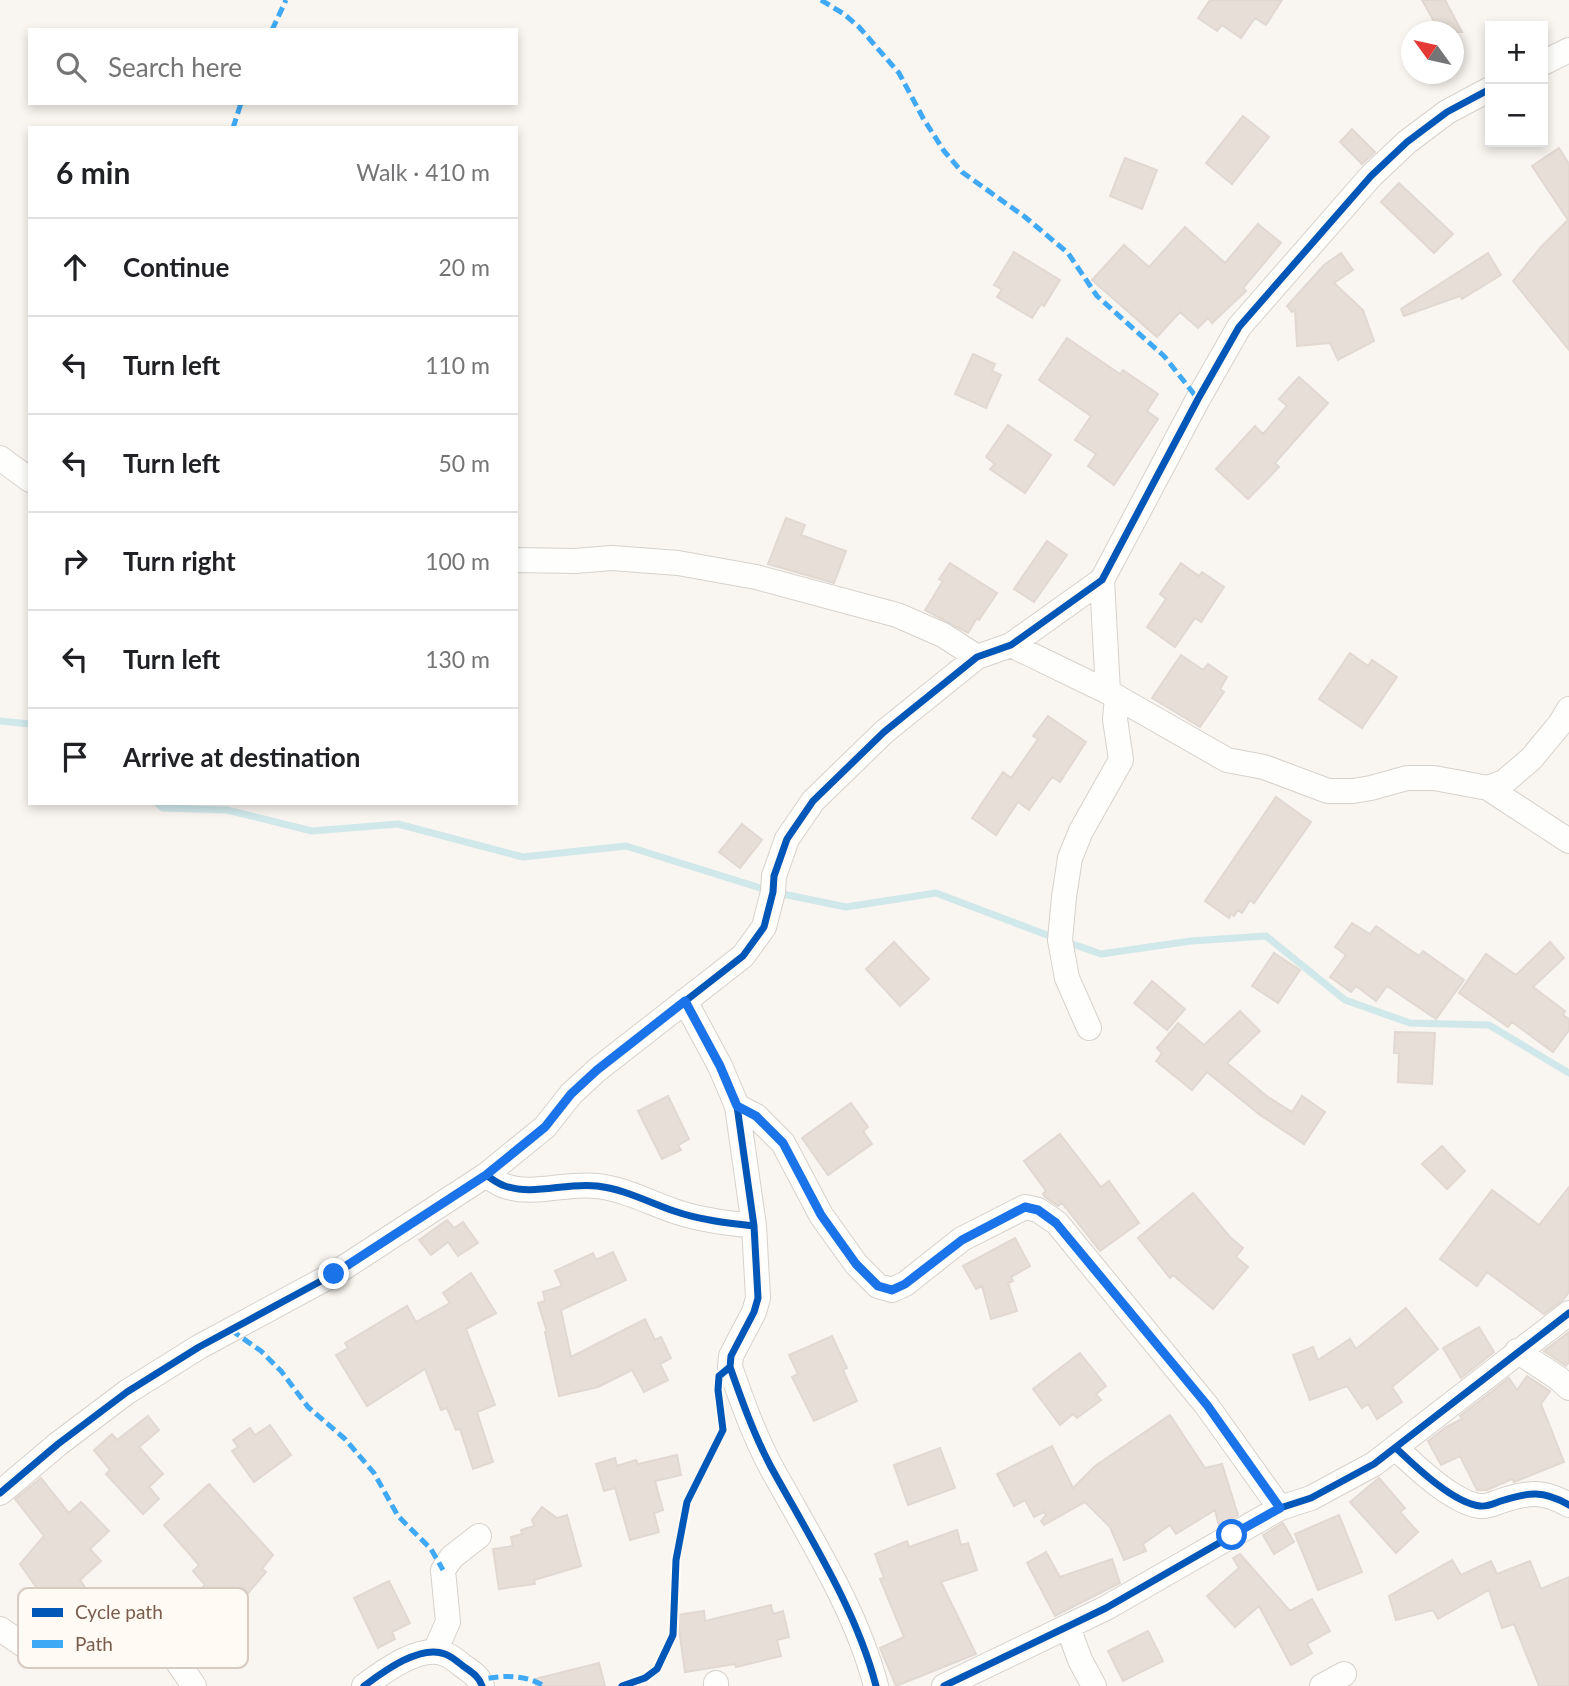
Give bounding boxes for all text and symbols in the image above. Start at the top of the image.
north arrow [1401,21,1464,84]
map controls [1485,21,1548,147]
button: + [1485,21,1548,84]
search box [28,28,518,105]
icon: search [52,48,90,86]
text: Search here [108,51,242,83]
button: − [1485,84,1548,147]
text: 6 min [56,154,130,190]
text: Walk · 410 m [356,158,490,186]
icon: ahead [56,248,94,286]
text: Continue [123,251,229,283]
text: 20 m [439,253,490,281]
icon: left [56,346,94,384]
text: Turn left [123,349,220,381]
text: 110 m [425,351,490,379]
icon: left [56,444,94,482]
text: Turn left [123,447,220,479]
text: 50 m [439,449,490,477]
icon: right [56,542,94,580]
text: Turn right [123,545,236,577]
text: 100 m [425,547,490,575]
icon: left [56,640,94,678]
text: Turn left [123,643,220,675]
text: 130 m [425,645,490,673]
icon: arrive [56,738,94,776]
text: Arrive at destination [123,741,360,773]
route end [318,1258,349,1289]
route start [1216,1519,1247,1550]
legend [18,1588,248,1668]
text: Cycle path [75,1600,163,1623]
text: Path [75,1632,113,1655]

